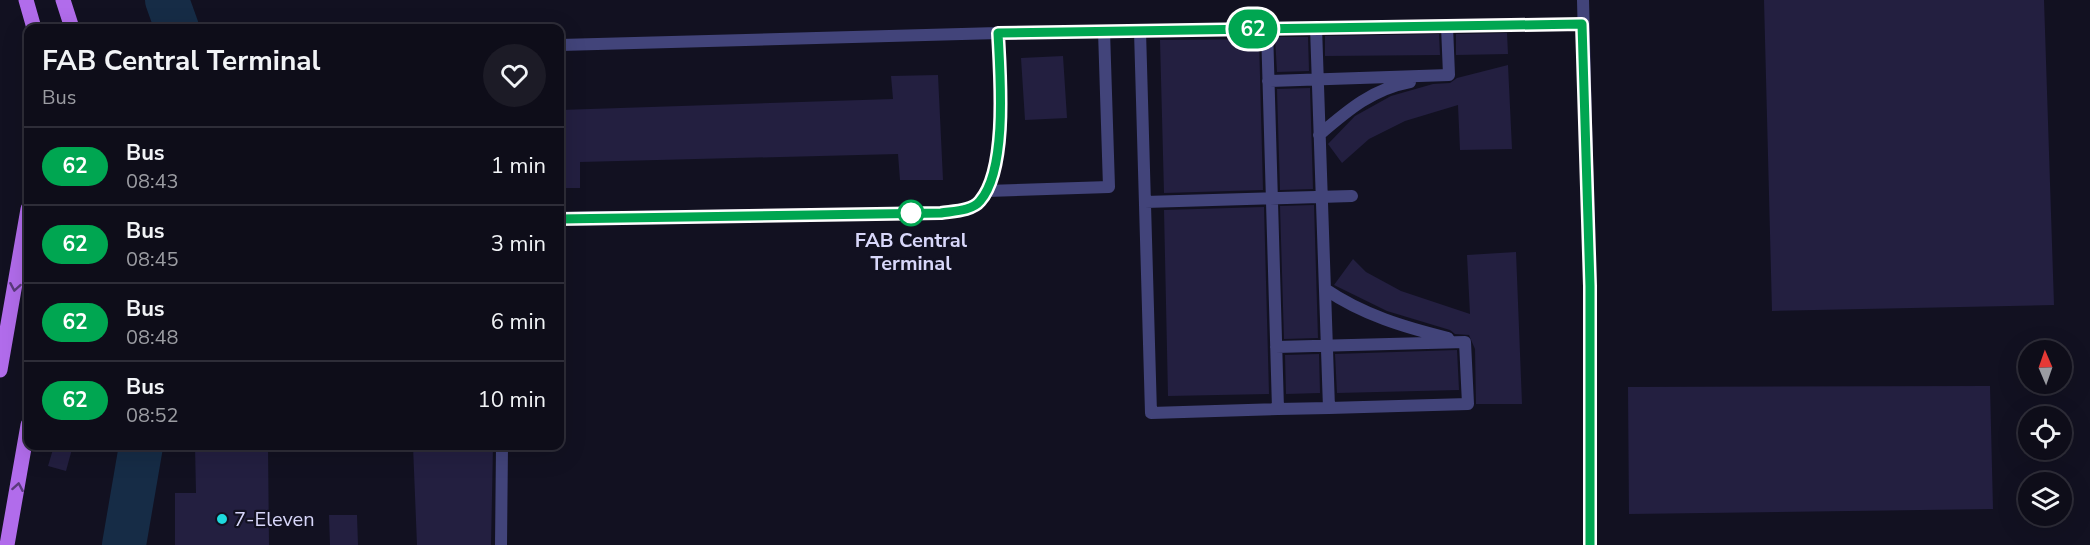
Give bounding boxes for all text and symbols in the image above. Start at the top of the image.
line badge: 62 [1226,9,1280,48]
text: 62 [1240,15,1266,43]
text: FAB Central Terminal [42,42,321,80]
button: heart [483,44,546,107]
text: Bus [42,84,76,111]
text: Bus [126,138,165,168]
text: 1 min [491,151,546,181]
text: 62 [62,152,88,180]
text: 08:43 [126,168,179,195]
marker: FAB Central Terminal [898,200,924,226]
text: Bus [126,216,165,246]
place label: FAB Central Terminal [855,227,968,277]
text: 3 min [491,229,546,259]
text: 62 [62,230,88,258]
text: 08:45 [126,246,179,273]
one-way arrow [9,282,21,292]
text: Bus [126,294,165,324]
text: 6 min [491,307,546,337]
text: 62 [62,308,88,336]
text: 08:48 [126,324,179,351]
north arrow [2018,340,2072,394]
map controls [2018,340,2072,526]
text: Bus [126,372,165,402]
text: 10 min [478,385,546,415]
text: 62 [62,386,88,414]
text: 08:52 [126,402,179,429]
button: locate [2018,406,2072,460]
button: layers [2018,472,2072,526]
one-way arrow [11,483,23,492]
place label: 7-Eleven [234,506,315,533]
marker: 7-Eleven [215,512,229,526]

